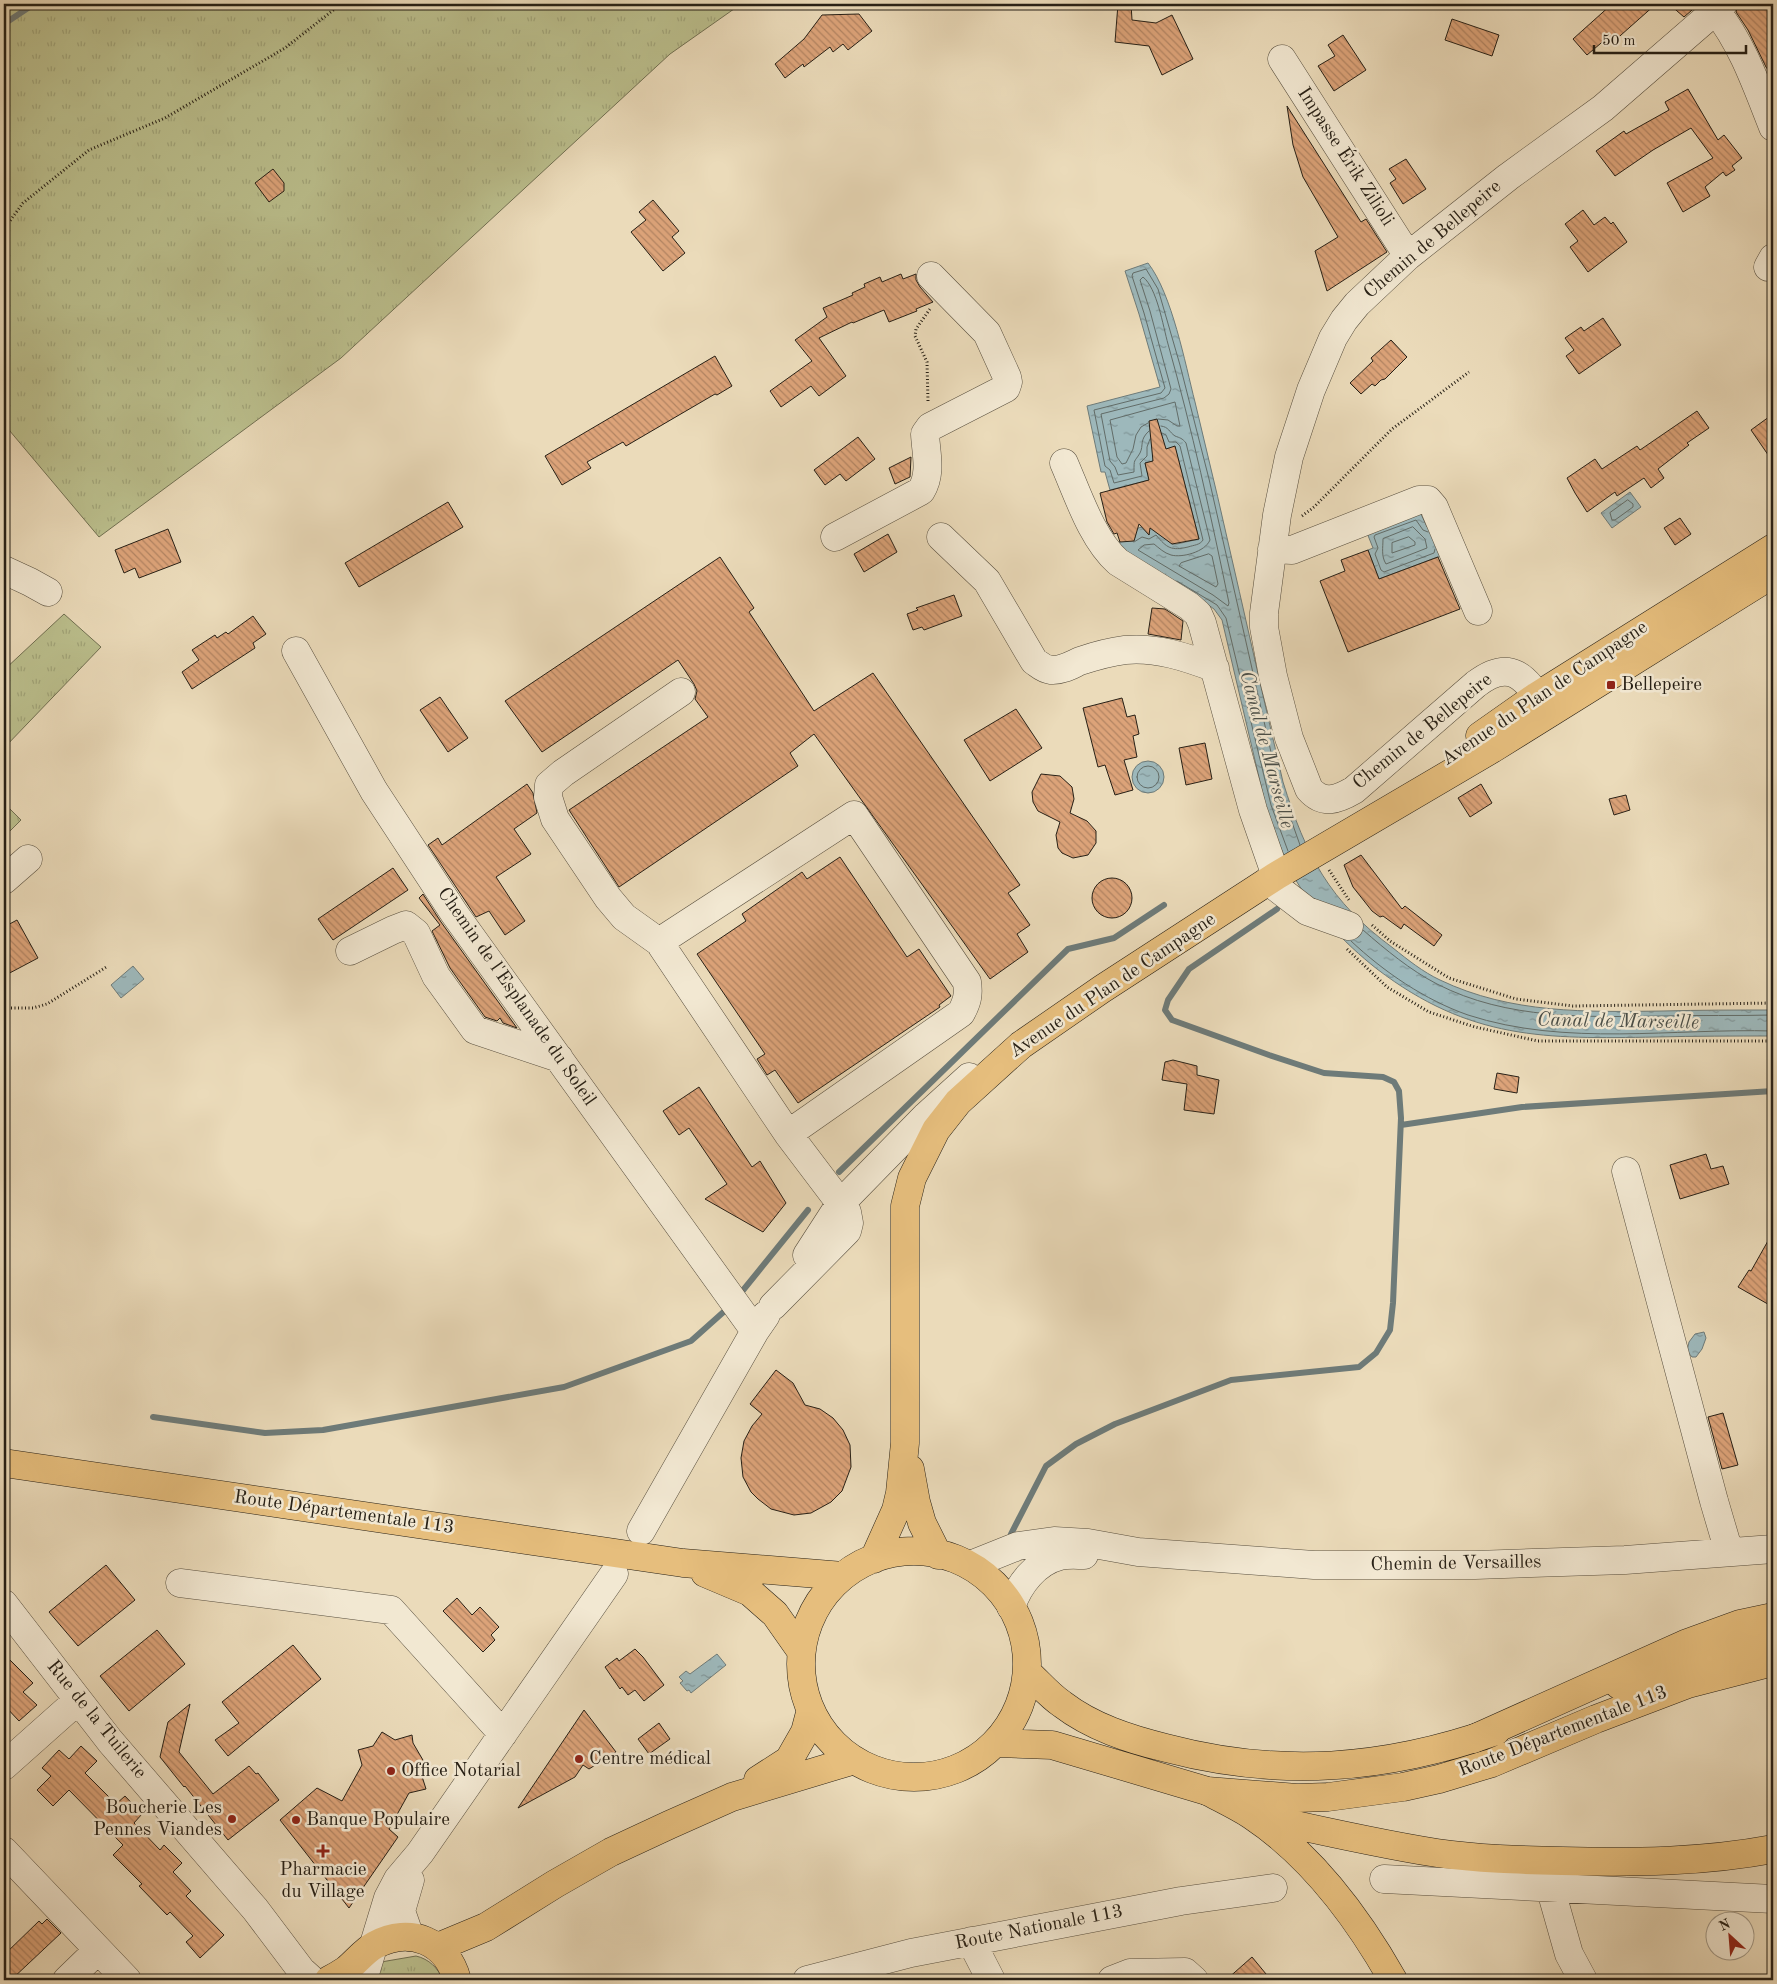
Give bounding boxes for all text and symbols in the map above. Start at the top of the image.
scale bar [1594,22,1747,54]
text: 50 m [1602,34,1636,49]
street label: Impasse Érik Zilioli [1293,82,1400,230]
street label: Chemin de Bellepeire [1361,177,1505,303]
street label: Avenue du Plan de Campagne [1439,618,1651,770]
water label: Canal de Marseille [1235,669,1297,831]
street label: Chemin de Bellepeire [1350,670,1496,794]
place label: Bellepeire [1621,676,1702,695]
marker: Bellepeire [1605,679,1617,691]
street label: Chemin de l'Esplanade du Soleil [433,885,599,1109]
street label: Avenue du Plan de Campagne [1007,910,1219,1062]
water label: Canal de Marseille [1537,1011,1699,1033]
street label: Route Départementale 113 [233,1488,455,1538]
street label: Chemin de Versailles [1370,1553,1542,1575]
street label: Rue de la Tuilerie [43,1657,149,1783]
street label: Route Départementale 113 [1456,1683,1670,1781]
place label: Centre médical [589,1750,711,1769]
marker: Centre médical [573,1753,585,1765]
place label: Office Notarial [401,1762,521,1781]
marker: Office Notarial [385,1765,397,1777]
place label: Boucherie Les Pennes Viandes [93,1799,222,1840]
place label: Banque Populaire [306,1811,450,1830]
marker: Boucherie Les Pennes Viandes [226,1813,238,1825]
marker: Banque Populaire [290,1814,302,1826]
marker: Pharmacie du Village [317,1845,329,1857]
place label: Pharmacie du Village [279,1861,367,1902]
street label: Route Nationale 113 [953,1902,1125,1954]
north arrow [1704,1912,1754,1962]
text: N [1717,1916,1733,1934]

